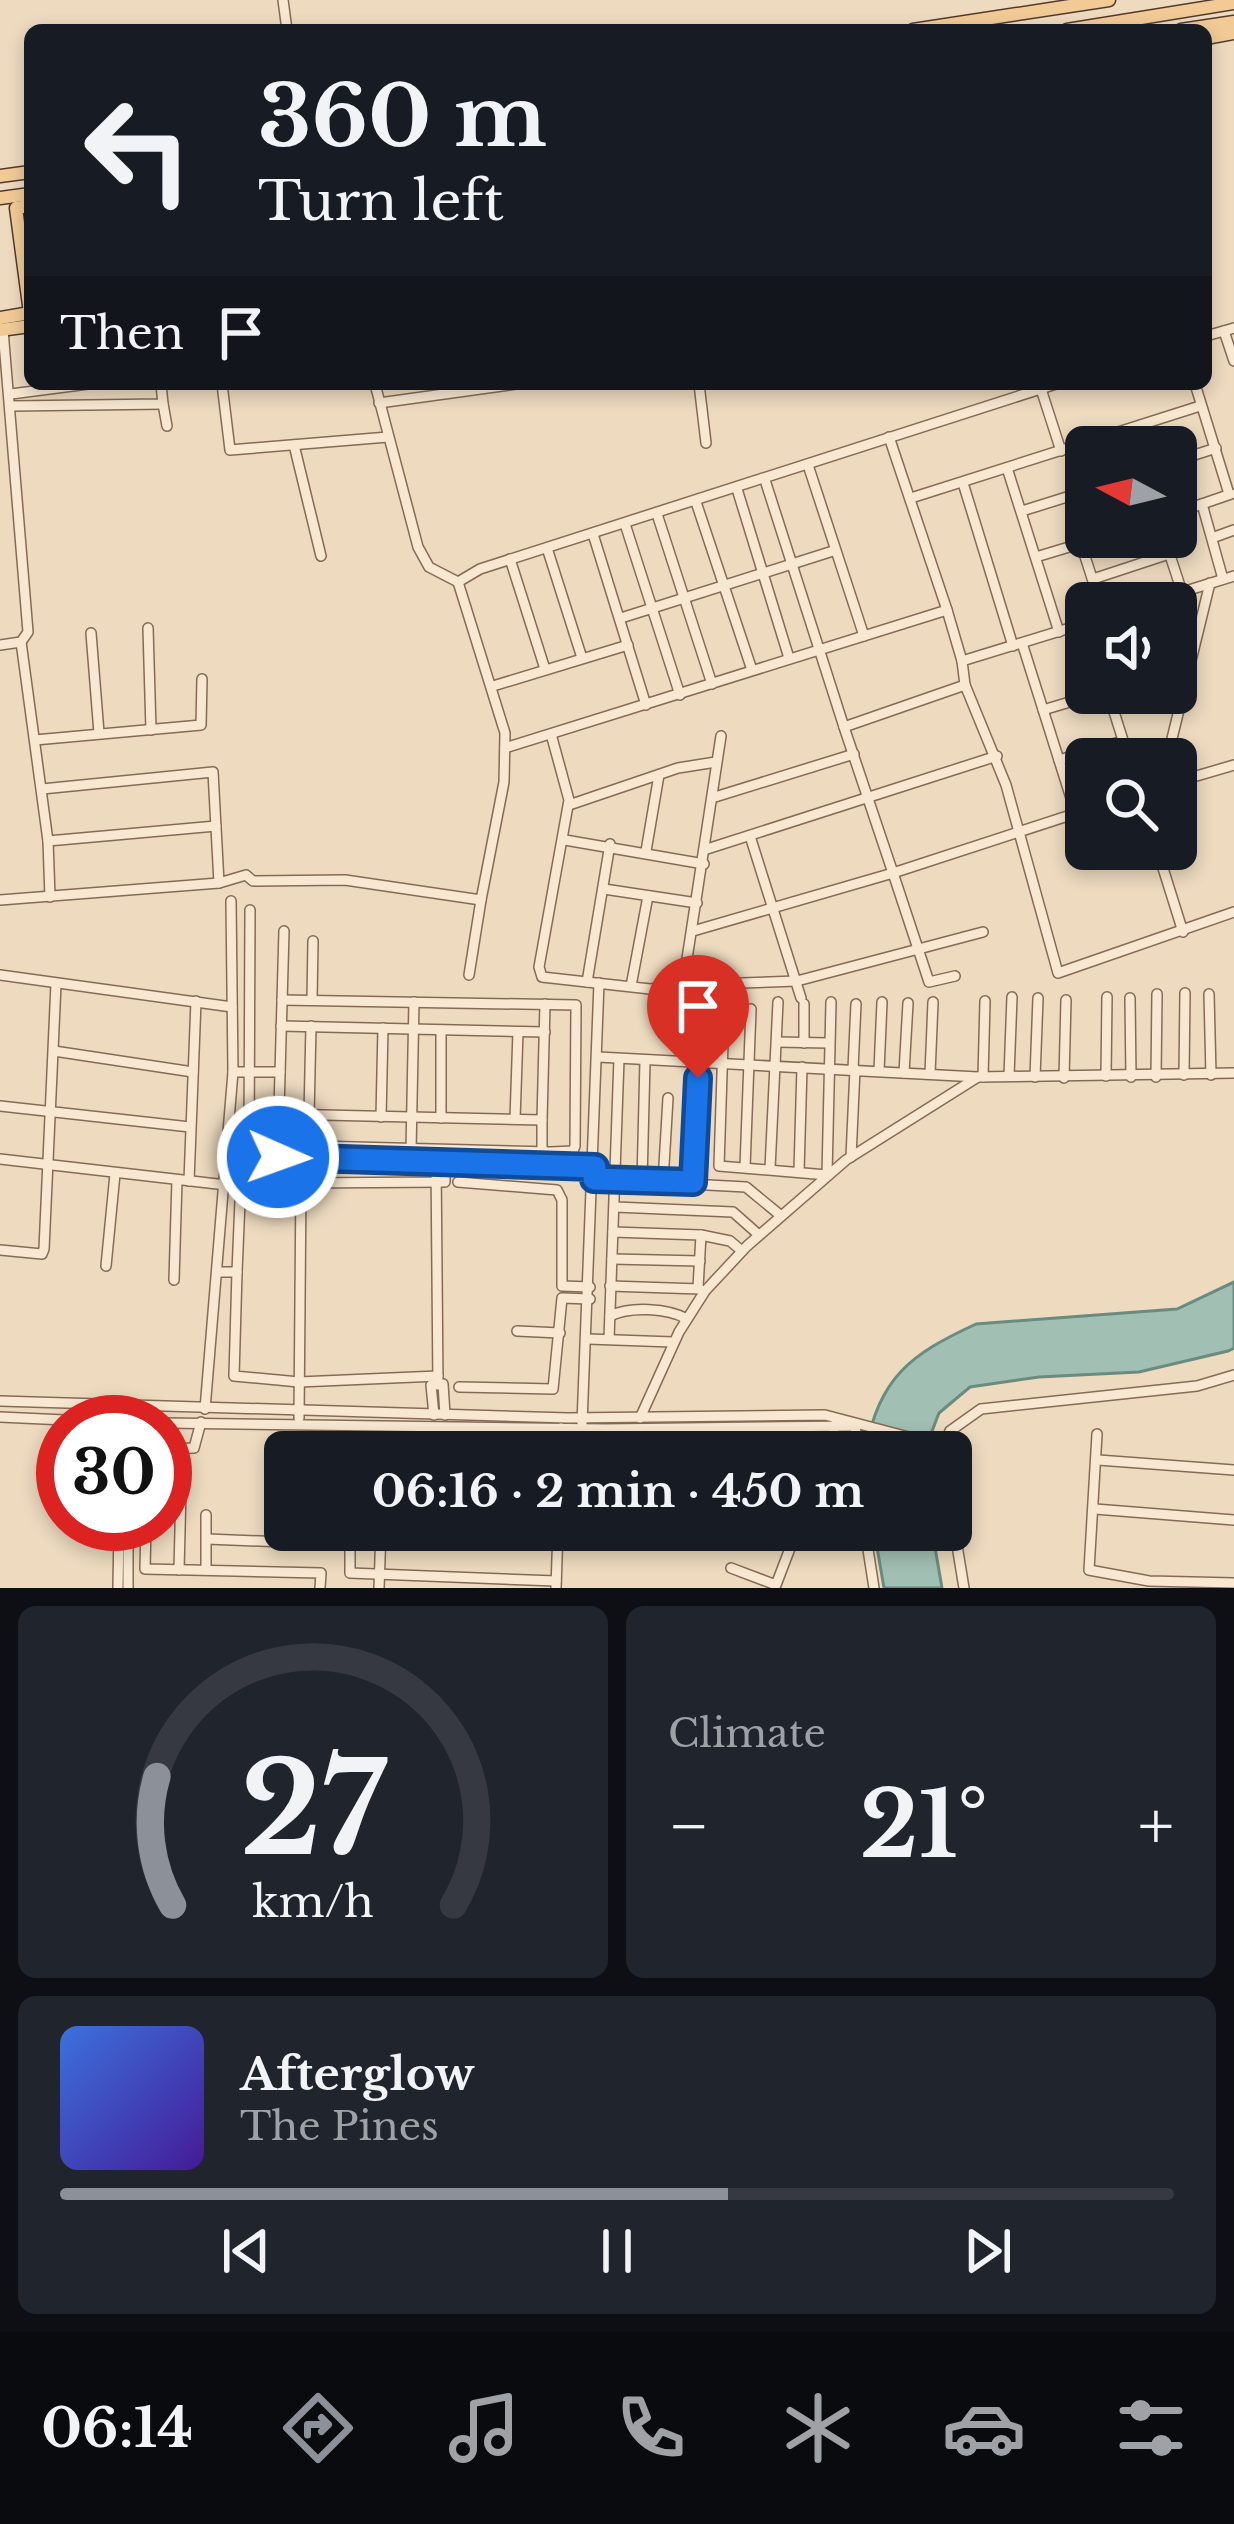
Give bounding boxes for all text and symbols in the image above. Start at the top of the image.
text: 360 m [258,65,547,169]
icon: left [60,72,216,228]
text: Turn left [258,168,504,235]
icon: arrive [208,300,274,366]
text: Then [60,305,184,361]
north arrow [1065,426,1197,558]
map controls [1065,426,1197,870]
button: sound [1065,582,1197,714]
button: search [1065,738,1197,870]
pin [647,955,749,1078]
icon: arrive [665,973,731,1039]
position arrow [215,1094,341,1220]
speed limit sign: 30 [36,1395,192,1551]
text: 06:16 · 2 min · 450 m [372,1463,864,1519]
text: Climate [668,1709,826,1758]
text: 27 [240,1733,387,1888]
text: 21° [860,1770,988,1881]
text: − [668,1785,710,1867]
text: + [1138,1785,1174,1867]
text: km/h [252,1875,374,1929]
text: Afterglow [240,2046,475,2102]
text: The Pines [240,2102,439,2151]
icon: previous [213,2218,279,2284]
icon: pause [584,2218,650,2284]
icon: next [955,2218,1021,2284]
icon: directions [276,2386,360,2470]
icon: music [442,2386,526,2470]
icon: phone [609,2386,693,2470]
icon: climate [776,2386,860,2470]
icon: car [942,2386,1026,2470]
icon: filters [1109,2386,1193,2470]
text: 06:14 [41,2395,193,2462]

